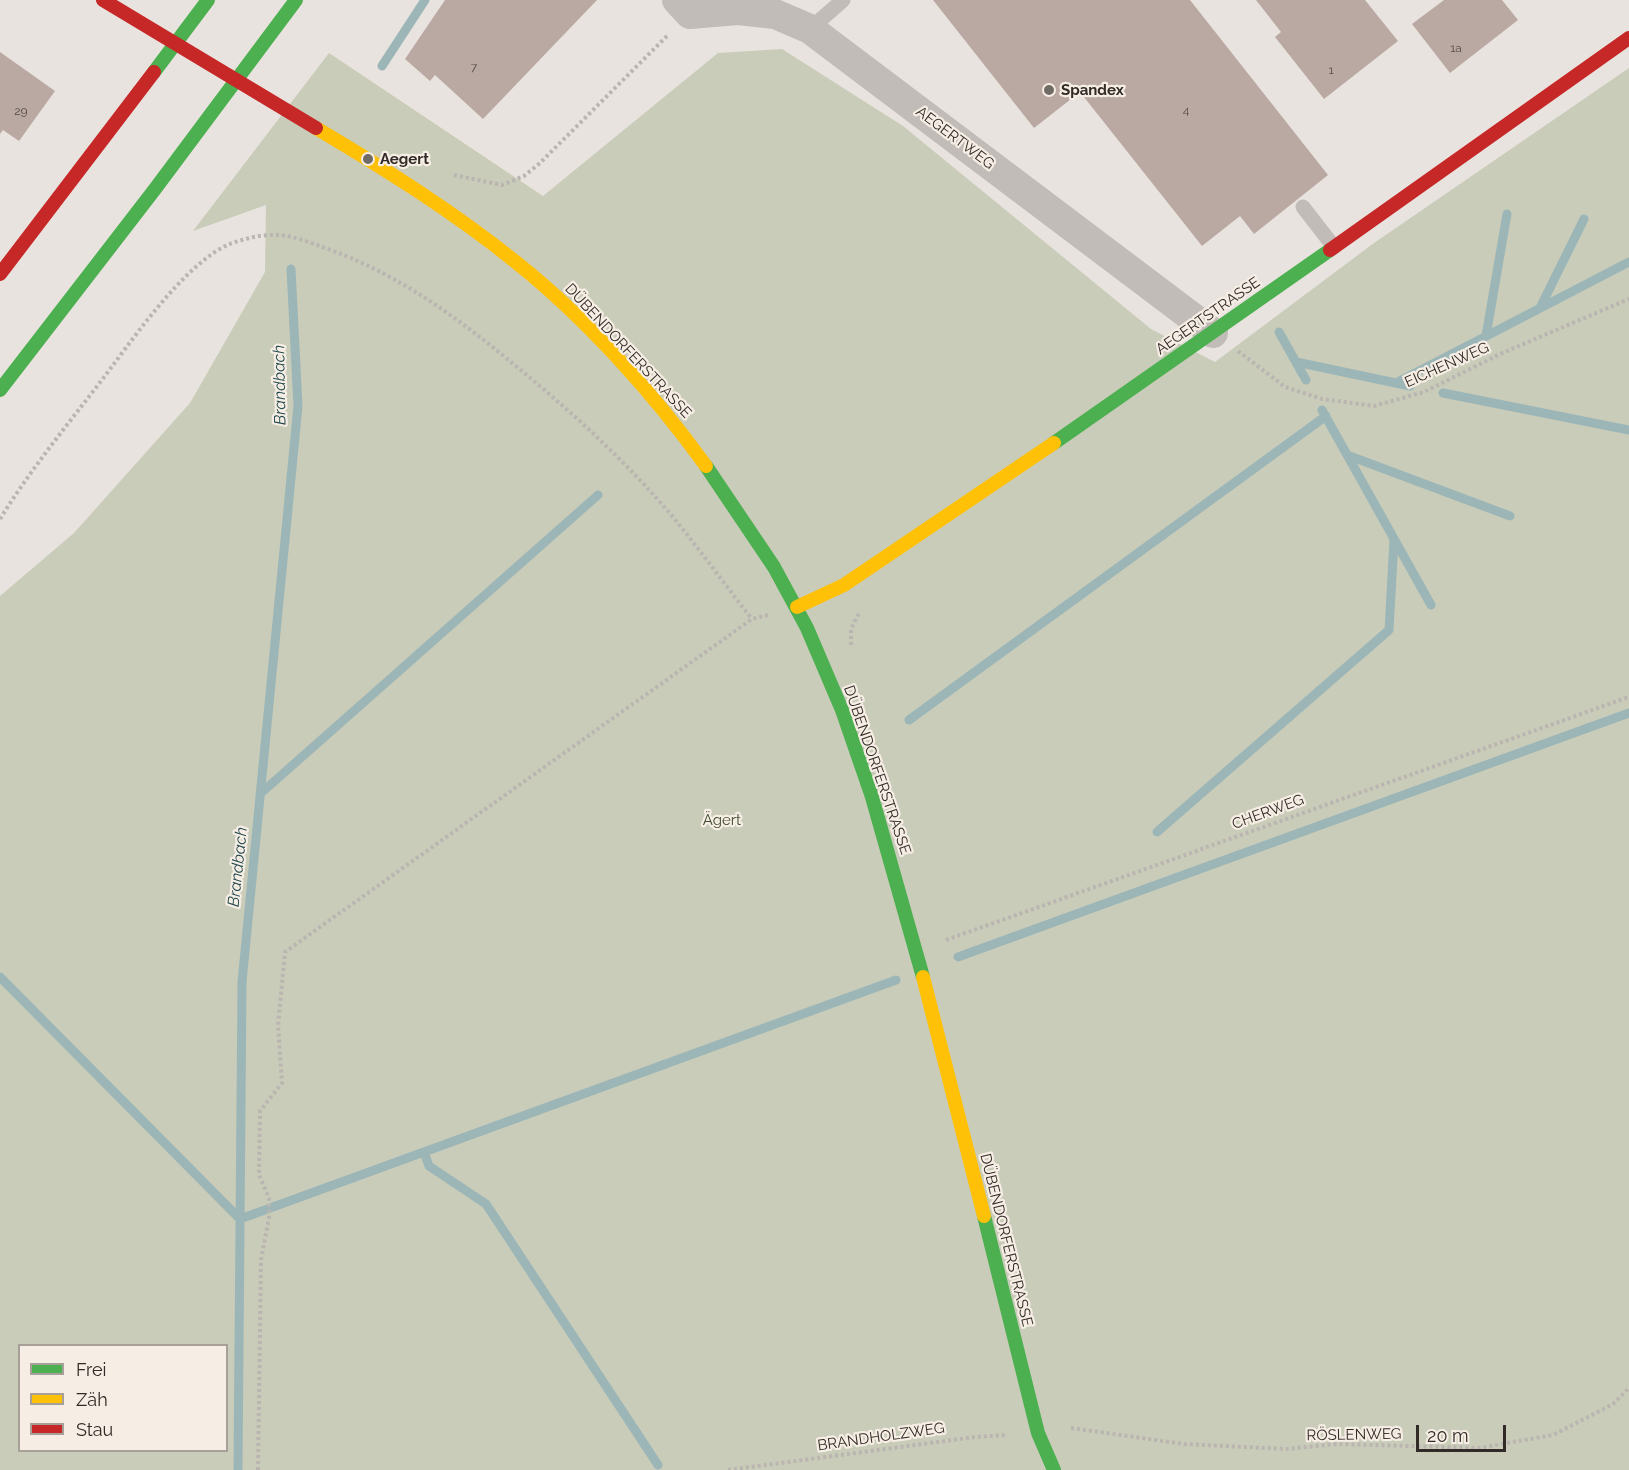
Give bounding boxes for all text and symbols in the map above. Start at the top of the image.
house number: 1a [1450,41,1462,55]
house number: 7 [471,60,477,74]
house number: 1 [1328,63,1334,77]
place label: Spandex [1061,81,1124,99]
marker: Spandex [1042,83,1056,97]
street label: AEGERTWEG [912,103,998,173]
house number: 4 [1183,103,1189,117]
house number: 29 [14,104,28,118]
place label: Aegert [380,150,429,168]
marker: Aegert [361,152,375,166]
street label: AEGERTSTRASSE [1152,273,1264,359]
street label: DÜBENDORFERSTRASSE [561,280,695,422]
street label: EICHENWEG [1402,338,1492,392]
water label: Brandbach [270,345,290,425]
street label: DÜBENDORFERSTRASSE [840,683,914,857]
street label: CHERWEG [1230,791,1306,833]
park label: Ägert [703,811,741,829]
water label: Brandbach [224,826,252,908]
street label: DÜBENDORFERSTRASSE [976,1152,1036,1328]
legend [18,1344,228,1452]
text: Frei [76,1359,106,1380]
text: Zäh [76,1389,108,1410]
scale bar [1419,1413,1509,1451]
text: Stau [76,1419,113,1440]
street label: BRANDHOLZWEG [816,1419,946,1455]
street label: RÖSLENWEG [1306,1425,1402,1445]
text: 20 m [1427,1425,1469,1446]

